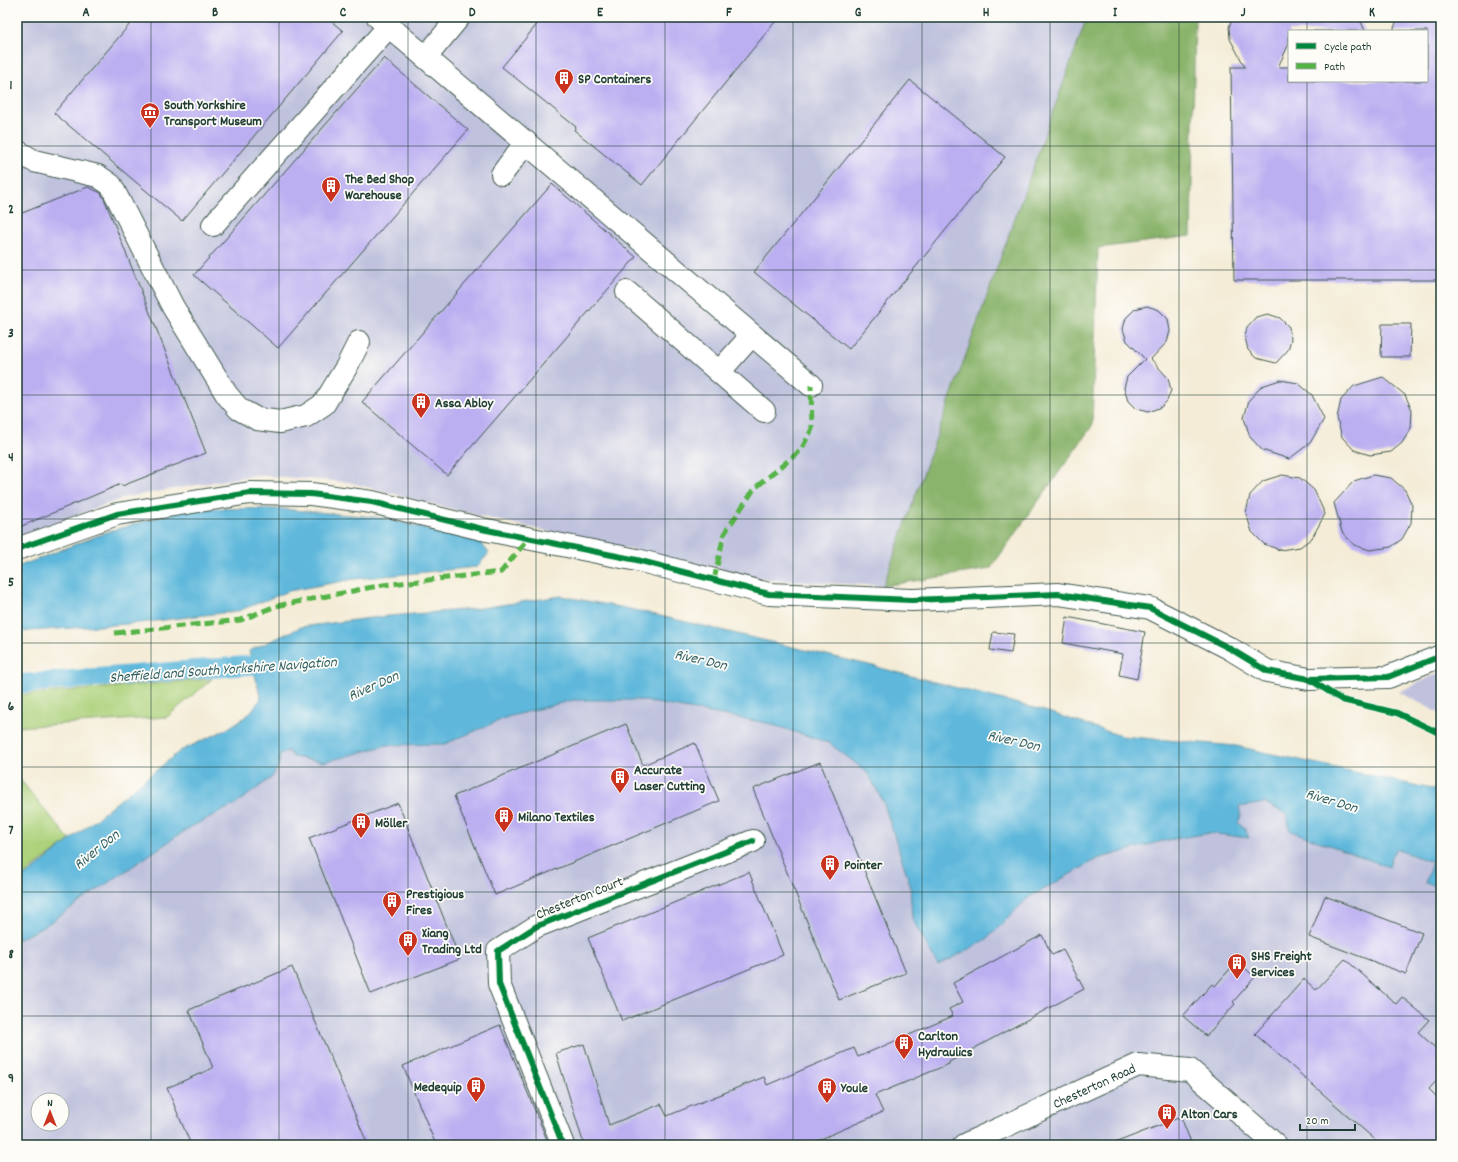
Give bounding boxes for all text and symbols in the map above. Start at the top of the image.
text: A [82,4,90,23]
text: B [212,4,218,23]
text: C [340,4,347,23]
text: D [469,4,476,23]
text: E [597,4,604,23]
text: F [726,4,732,23]
text: G [855,4,862,23]
text: H [983,4,990,23]
text: I [1113,4,1118,23]
text: J [1241,4,1246,23]
text: K [1369,4,1375,23]
legend [1288,30,1428,82]
text: Cycle path [1324,39,1372,56]
text: Path [1324,59,1345,76]
building icon: SP Containers [553,67,575,95]
place label: SP Containers [578,70,651,90]
text: 1 [10,77,13,96]
place label: South Yorkshire Transport Museum [164,96,262,132]
museum icon: South Yorkshire Transport Museum [139,101,161,129]
place label: The Bed Shop Warehouse [345,170,415,206]
building icon: The Bed Shop Warehouse [320,175,342,203]
text: 2 [8,201,14,220]
text: 3 [8,325,14,344]
building icon: Assa Abloy [410,391,432,419]
place label: Assa Abloy [435,394,494,414]
text: 4 [8,449,14,468]
text: 5 [8,574,14,593]
water label: River Don [672,644,730,678]
water label: Sheffield and South Yorkshire Navigation [109,652,338,690]
water label: River Don [345,666,404,708]
text: 6 [8,698,15,717]
water label: River Don [985,725,1043,759]
place label: Accurate Laser Cutting [634,761,705,797]
building icon: Accurate Laser Cutting [609,766,631,794]
water label: River Don [1303,784,1361,821]
building icon: Milano Textiles [493,805,515,833]
place label: Milano Textiles [518,808,595,828]
building icon: Möller [350,811,372,839]
place label: Möller [375,814,408,834]
text: 7 [9,822,14,841]
water label: River Don [70,825,126,876]
building icon: Pointer [819,853,841,881]
place label: Pointer [844,856,883,876]
street label: Chesterton Court [533,872,626,925]
place label: Prestigious Fires [406,885,464,921]
building icon: Prestigious Fires [381,890,403,918]
place label: Xiang Trading Ltd [422,924,482,960]
building icon: Xiang Trading Ltd [397,929,419,957]
text: 8 [8,946,14,965]
place label: SHS Freight Services [1251,947,1312,983]
building icon: SHS Freight Services [1226,952,1248,980]
place label: Carlton Hydraulics [918,1027,973,1063]
building icon: Carlton Hydraulics [893,1032,915,1060]
street label: Chesterton Road [1050,1059,1139,1115]
text: 9 [8,1070,14,1089]
building icon: Medequip [465,1075,487,1103]
building icon: Youle [816,1076,838,1104]
place label: Medequip [414,1078,463,1098]
place label: Youle [840,1079,868,1099]
north arrow [30,1092,70,1132]
text: N [47,1096,53,1112]
building icon: Alton Cars [1156,1102,1178,1130]
place label: Alton Cars [1181,1105,1238,1125]
scale bar [1300,1106,1355,1132]
text: 20 m [1306,1113,1329,1130]

